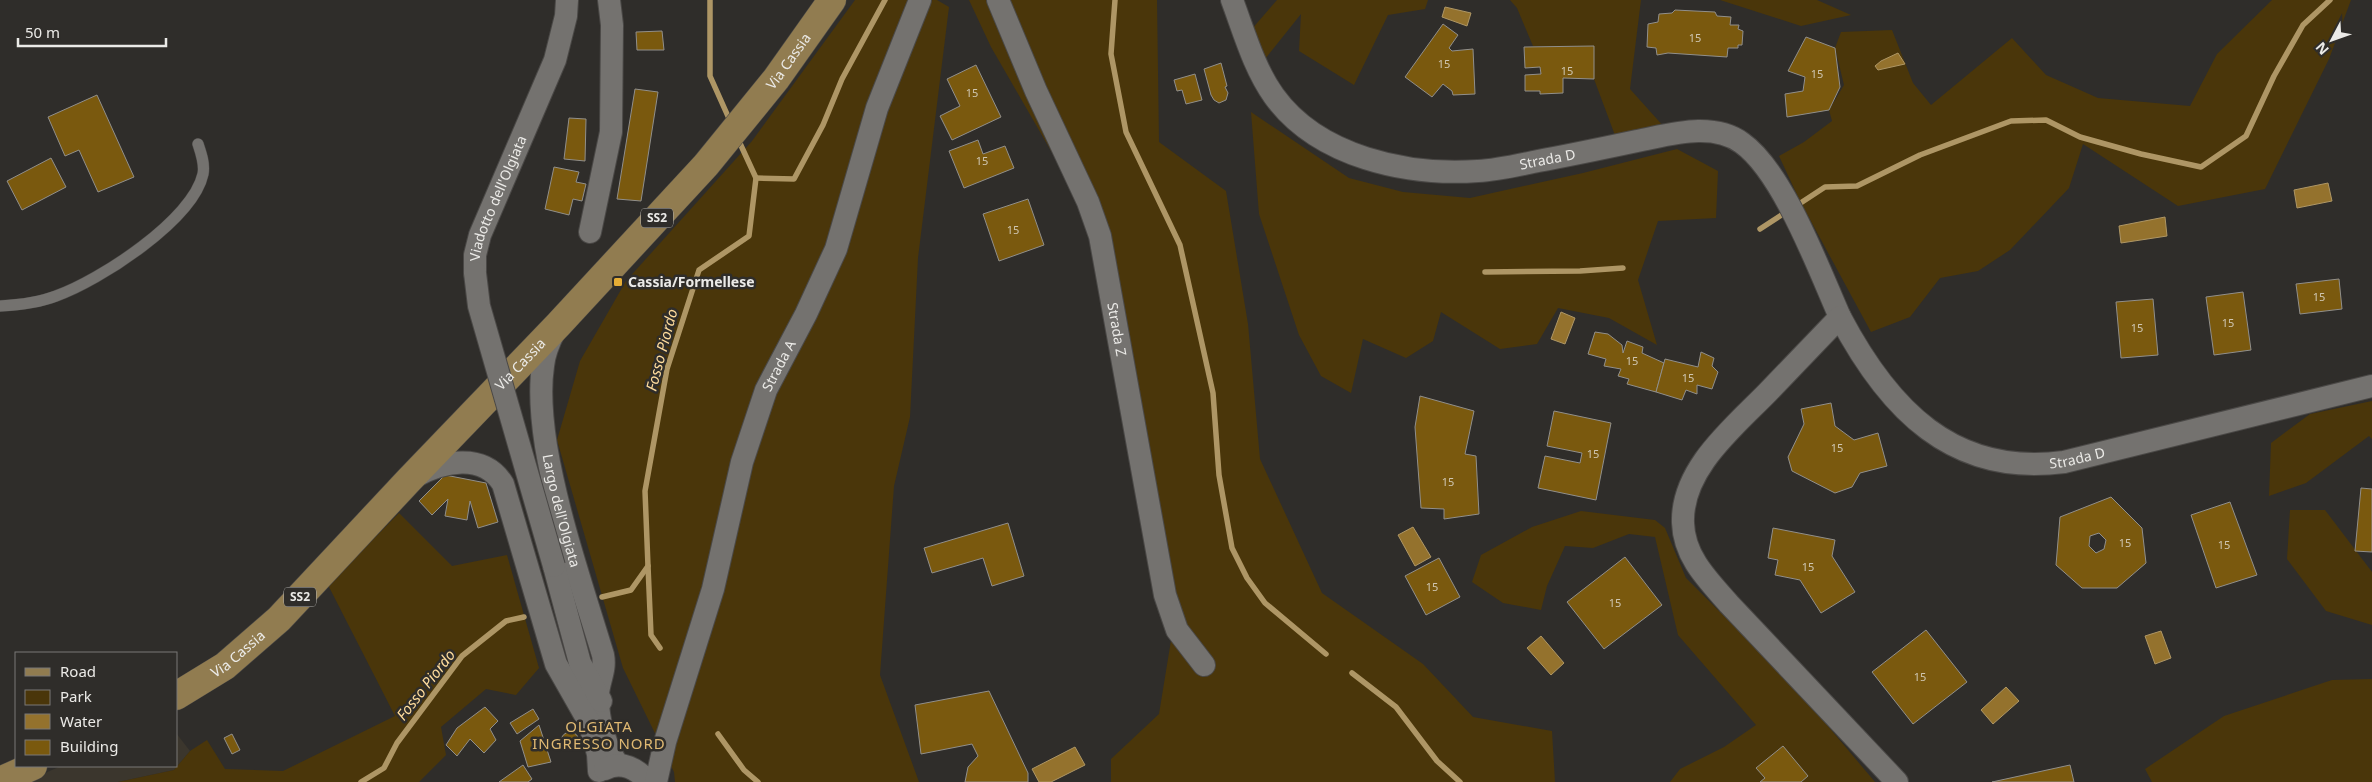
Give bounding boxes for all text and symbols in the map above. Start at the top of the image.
scale bar [18,15,165,47]
north arrow [2307,15,2357,65]
text: 50 m [25,22,60,42]
street label: Via Cassia [761,29,815,93]
house number: 15 [1689,30,1701,45]
text: N [2311,38,2333,59]
house number: 15 [1438,56,1450,71]
house number: 15 [1561,63,1573,78]
house number: 15 [1811,66,1823,81]
house number: 15 [966,85,978,100]
street label: Viadotto dell'Olgiata [465,132,531,261]
street label: Strada D [1518,144,1577,174]
house number: 15 [976,153,988,168]
road number: SS2 [641,208,673,228]
house number: 15 [1007,222,1019,237]
place label: Cassia/Formellese [628,272,755,291]
marker: Cassia/Formellese [612,276,624,288]
house number: 15 [2313,289,2325,304]
street label: Strada Z [1103,301,1132,358]
water label: Fosso Piordo [640,306,682,393]
house number: 15 [2222,315,2234,330]
house number: 15 [2131,320,2143,335]
street label: Via Cassia [491,334,549,394]
street label: Strada A [757,337,800,394]
house number: 15 [1626,353,1638,368]
house number: 15 [1682,370,1694,385]
house number: 15 [1831,440,1843,455]
street label: Strada D [2049,442,2107,472]
house number: 15 [1587,446,1599,461]
street label: Largo dell'Olgiata [539,452,585,569]
house number: 15 [1442,474,1454,489]
house number: 15 [2119,535,2131,550]
house number: 15 [2218,537,2230,552]
house number: 15 [1802,559,1814,574]
house number: 15 [1426,579,1438,594]
road number: SS2 [284,588,316,606]
house number: 15 [1609,595,1621,610]
street label: Via Cassia [207,626,269,682]
water label: Fosso Piordo [391,645,459,724]
legend [15,652,178,767]
text: Road [60,661,96,681]
house number: 15 [1914,669,1926,684]
text: Park [60,686,92,706]
text: Water [60,711,102,731]
district label: OLGIATA INGRESSO NORD [532,716,666,753]
text: Building [60,736,118,756]

